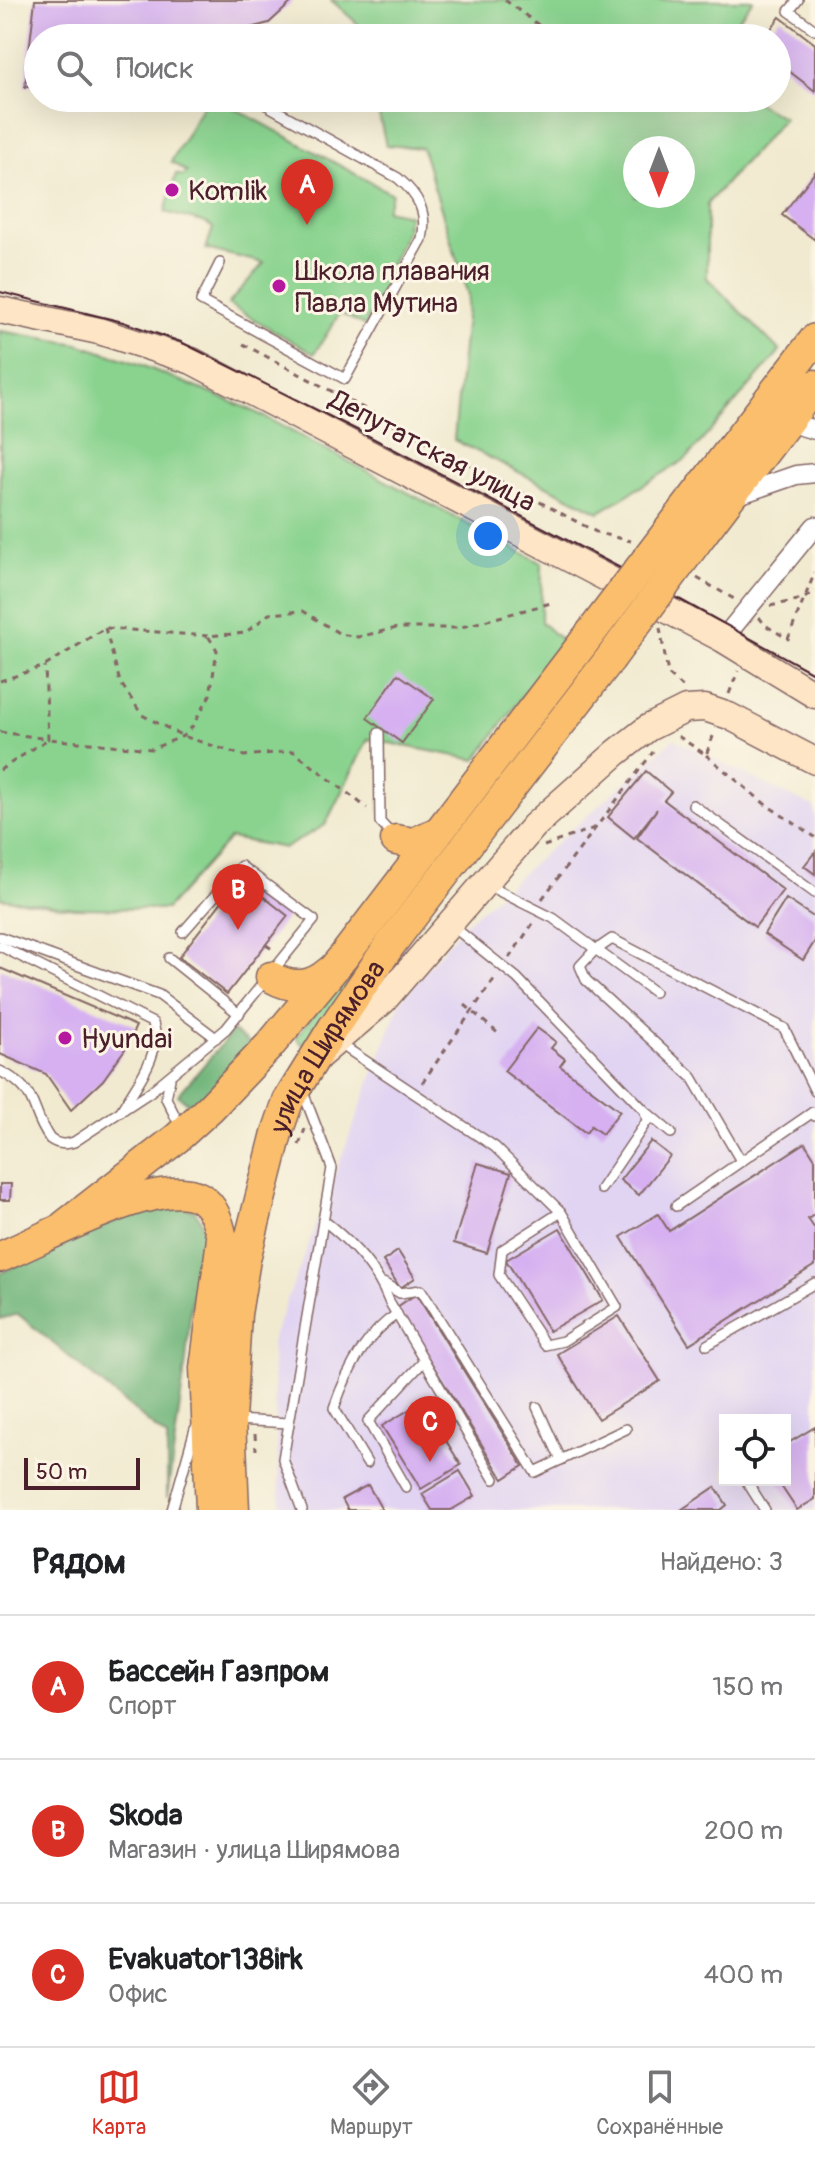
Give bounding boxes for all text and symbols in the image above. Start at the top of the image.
search box [24,24,791,112]
icon: search [52,46,96,90]
text: Поиск [116,50,194,87]
north arrow [623,136,695,208]
pin: A [281,159,333,225]
place label: Komlik [188,174,268,209]
marker: Komlik [163,181,181,199]
place label: Школа плавания Павла Мутина [295,254,490,321]
marker: Школа плавания Павла Мутина [270,277,288,295]
street label: Депутатская улица [322,382,541,520]
your location [468,516,508,556]
pin: B [212,864,264,930]
street label: улица Ширямова [262,954,394,1139]
place label: Hyundai [81,1022,172,1057]
marker: Hyundai [56,1029,74,1047]
pin: C [404,1396,456,1462]
map controls [719,1414,791,1486]
button: locate [719,1414,791,1486]
scale bar [24,1454,140,1490]
text: 50 m [36,1458,87,1486]
text: Рядом [32,1541,126,1584]
text: Найдено: 3 [660,1546,783,1578]
text: Бассейн Газпром [108,1653,329,1690]
text: A [50,1671,66,1703]
text: 150 m [712,1671,783,1703]
text: Спорт [108,1690,177,1722]
text: Skoda [108,1797,183,1834]
text: B [51,1815,65,1847]
text: 200 m [704,1815,783,1847]
text: Магазин · улица Ширямова [108,1834,400,1866]
text: Evakuator138irk [108,1941,303,1978]
text: C [50,1959,66,1991]
text: 400 m [704,1959,783,1991]
text: Офис [108,1978,168,2010]
tab: Карта [92,2065,146,2141]
tab: Маршрут [330,2065,413,2141]
tab: Сохранённые [596,2065,723,2141]

